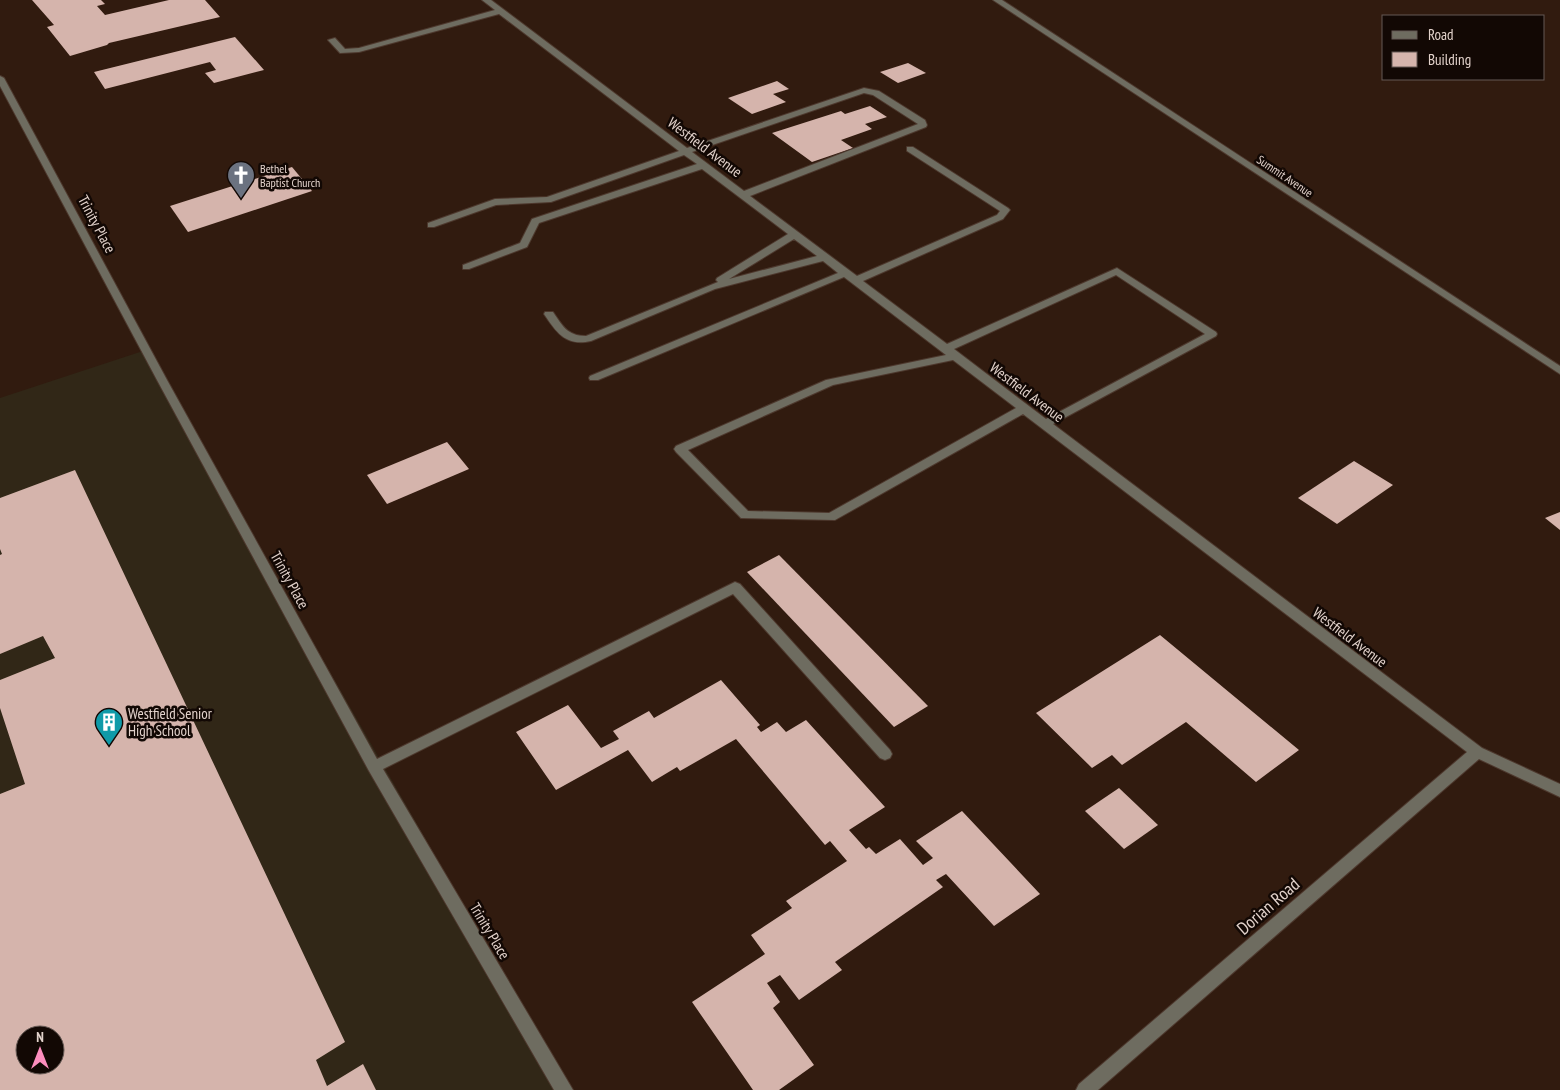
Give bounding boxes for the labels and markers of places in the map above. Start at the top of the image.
church icon: Bethel Baptist Church [226,160,256,199]
place label: Bethel Baptist Church [260,161,320,190]
place label: Westfield Senior High School [128,704,213,740]
building icon: Westfield Senior High School [94,707,124,746]

